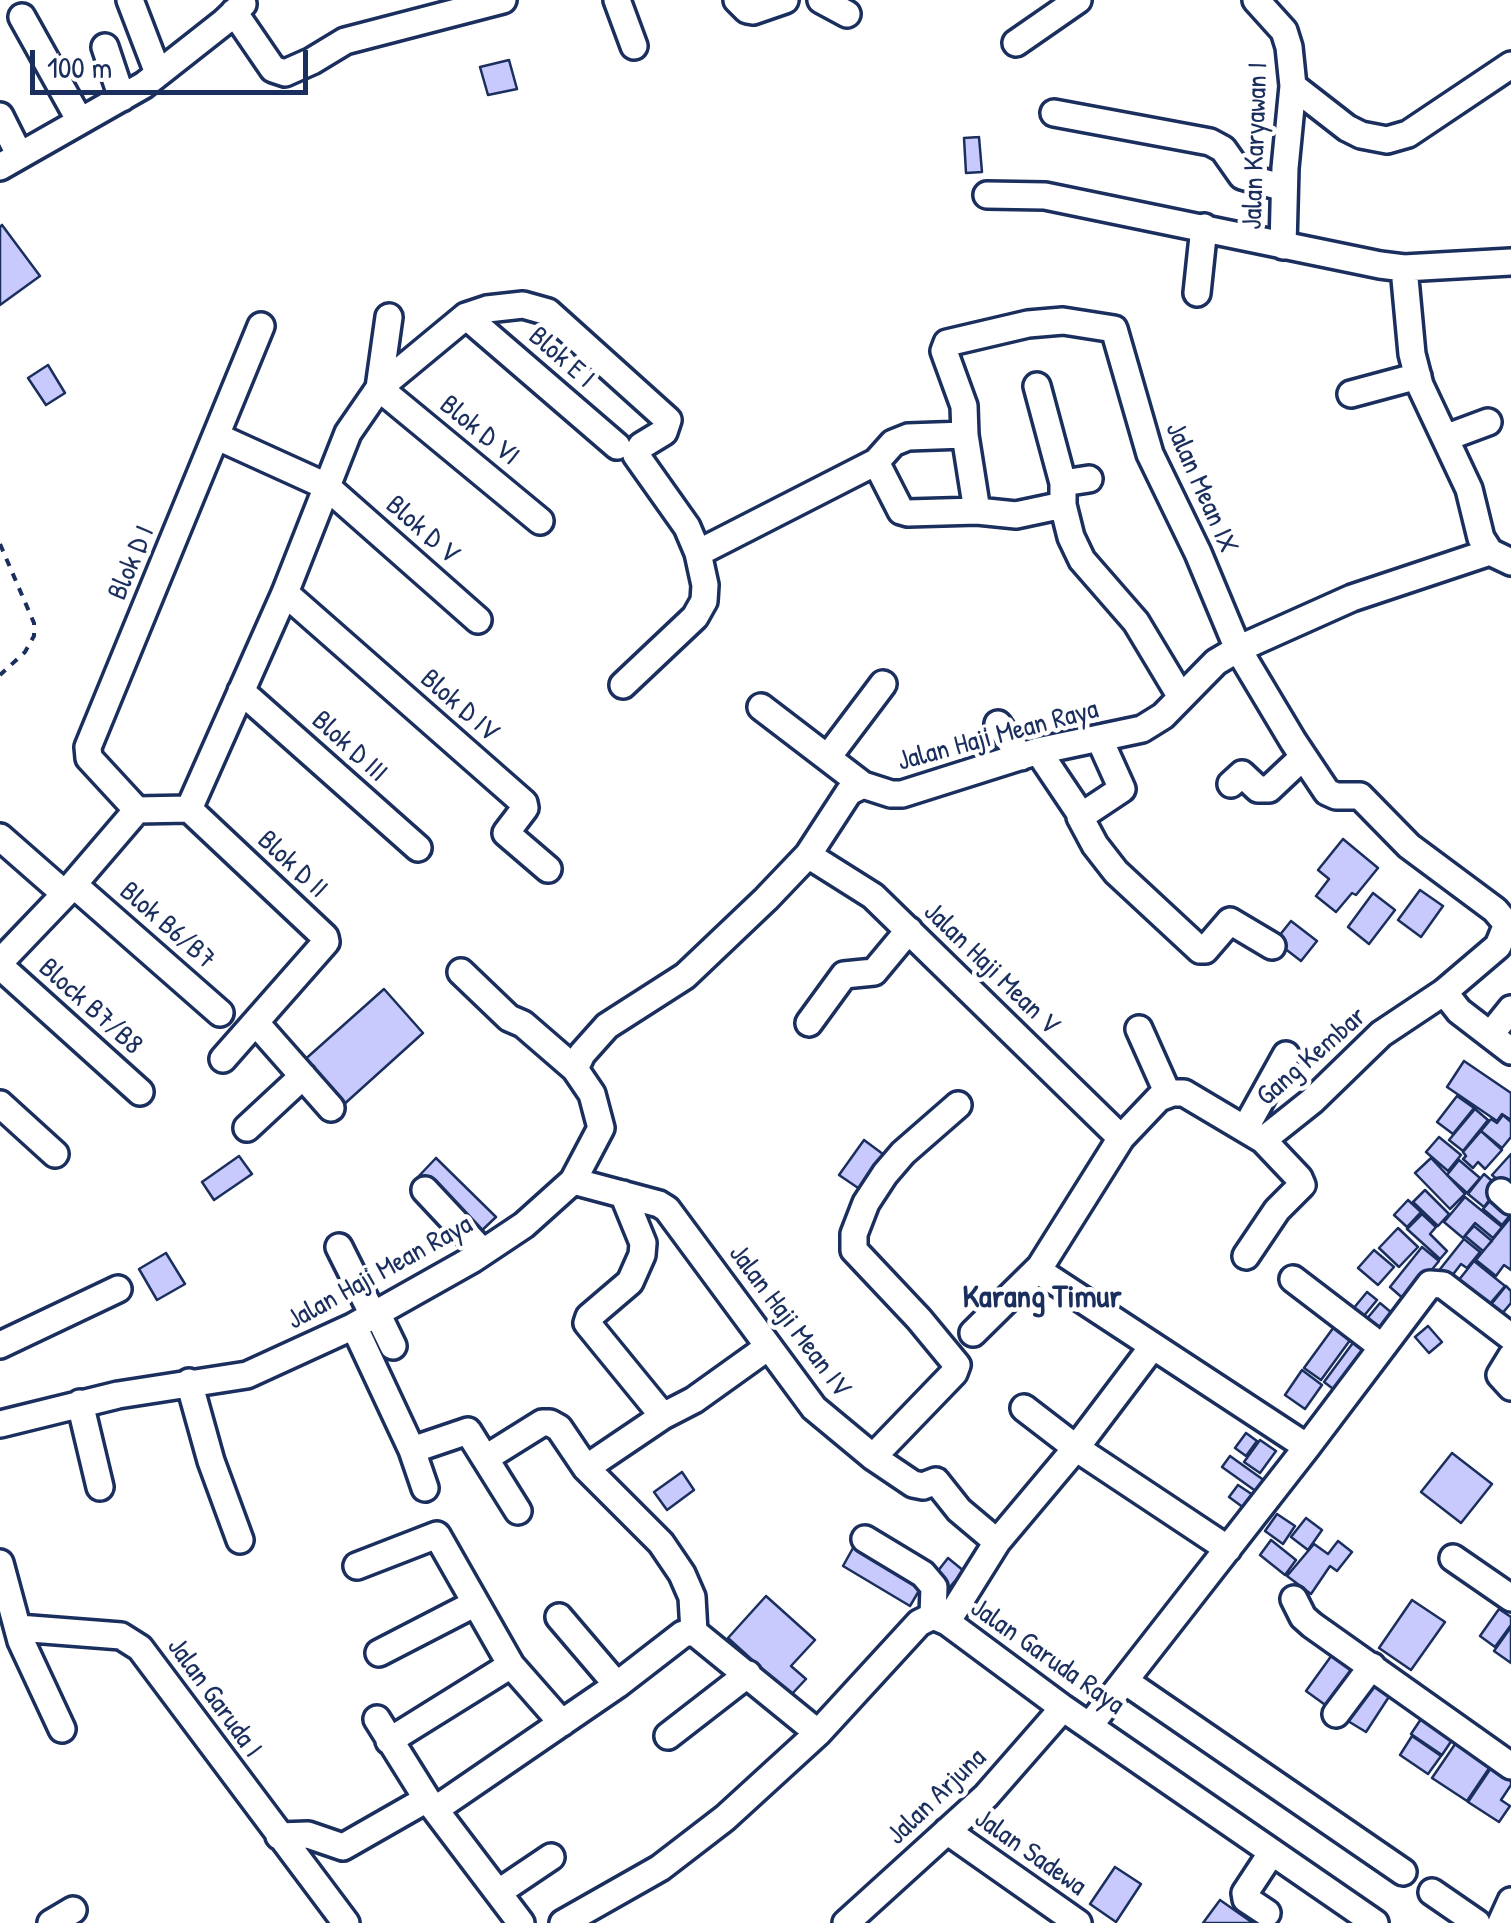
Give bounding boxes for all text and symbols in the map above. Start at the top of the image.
scale bar [35,30,312,92]
text: 100 m [47,47,112,87]
street label: Jalan Karyawan I [1236,62,1276,230]
street label: Blok E I [521,320,601,396]
street label: Blok D VI [432,389,526,473]
street label: Jalan Mean IX [1157,417,1245,559]
street label: Blok D V [378,489,466,571]
street label: Blok D I [101,521,163,605]
street label: Blok D IV [413,663,505,749]
street label: Jalan Haji Mean Raya [894,693,1102,779]
street label: Blok D III [304,704,394,790]
street label: Blok D II [250,824,334,906]
street label: Blok B6/B7 [112,875,222,977]
street label: Jalan Haji Mean V [916,896,1066,1042]
street label: Block B7/B8 [31,952,149,1062]
street label: Gang Kembar [1250,1000,1374,1114]
street label: Jalan Haji Mean Raya [282,1208,478,1338]
street label: Jalan Haji Mean IV [721,1238,857,1404]
district label: Karang Timur [962,1279,1122,1317]
street label: Jalan Garuda Raya [964,1592,1130,1722]
street label: Jalan Garuda I [159,1631,269,1765]
street label: Jalan Arjuna [880,1742,994,1852]
street label: Jalan Sadewa [968,1802,1092,1904]

